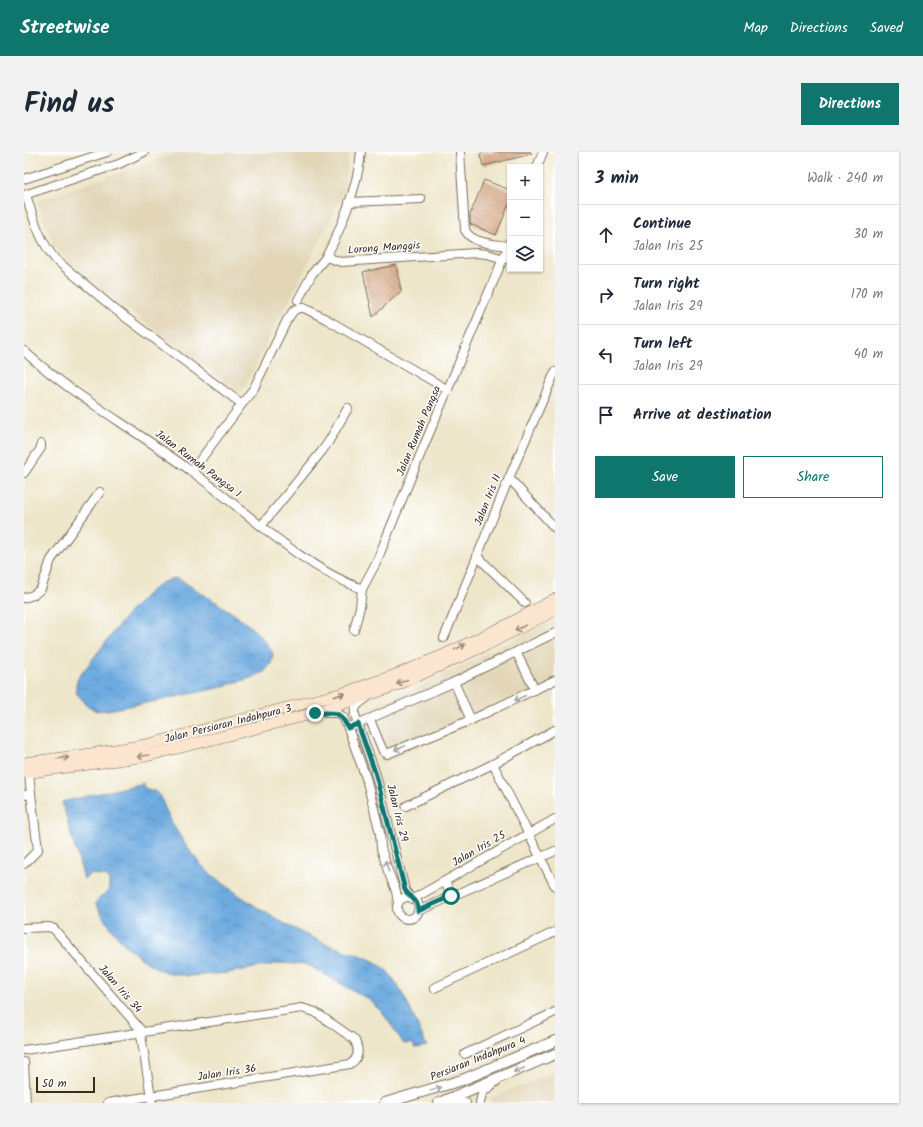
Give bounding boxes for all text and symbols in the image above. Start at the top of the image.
text: Streetwise [20,13,110,43]
text: Map [743,17,768,39]
text: Directions [790,17,848,39]
text: Saved [870,17,903,39]
text: Find us [24,82,115,127]
button: Directions [801,83,899,125]
map controls [507,164,543,272]
button: + [507,164,543,200]
text: 3 min [595,165,639,192]
text: Walk · 240 m [807,168,883,189]
button: − [507,200,543,236]
text: Continue [633,212,691,236]
icon: ahead [595,224,617,246]
text: 30 m [854,224,883,245]
street label: Lorong Manggis [347,236,421,260]
button: layers [507,236,543,272]
text: Jalan Iris 25 [633,236,703,257]
text: Turn right [633,272,700,296]
icon: right [595,284,617,306]
text: 170 m [851,284,883,305]
text: Jalan Iris 29 [633,296,703,317]
text: Turn left [633,332,693,356]
icon: left [595,344,617,366]
text: 40 m [854,344,883,365]
text: Jalan Iris 29 [633,356,703,377]
street label: Jalan Rumah Pangsa [392,383,446,479]
text: Arrive at destination [633,403,772,427]
icon: arrive [595,404,617,426]
street label: Jalan Rumah Pangsa 1 [151,425,245,503]
button: Save [595,456,735,498]
button: Share [743,456,883,498]
street label: Jalan Iris 11 [470,472,506,528]
one-way arrow [515,625,527,633]
one-way arrow [454,643,466,650]
one-way arrow [397,679,409,687]
one-way arrow [332,691,345,698]
one-way arrow [514,695,526,702]
street label: Jalan Persiaran Indahpura 3 [163,699,293,749]
route end [306,704,324,722]
one-way arrow [395,745,407,753]
one-way arrow [137,752,150,760]
one-way arrow [56,754,69,762]
street label: Jalan Iris 29 [381,782,413,844]
street label: Jalan Iris 25 [449,826,510,872]
one-way arrow [383,860,390,873]
route start [442,887,460,905]
street label: Jalan Iris 34 [94,961,146,1017]
street label: Persiaran Indahpura 4 [427,1032,529,1086]
street label: Jalan Iris 36 [196,1059,258,1087]
one-way arrow [514,1066,526,1074]
scale bar [36,1075,95,1094]
text: 50 m [42,1075,67,1093]
one-way arrow [430,1085,443,1092]

